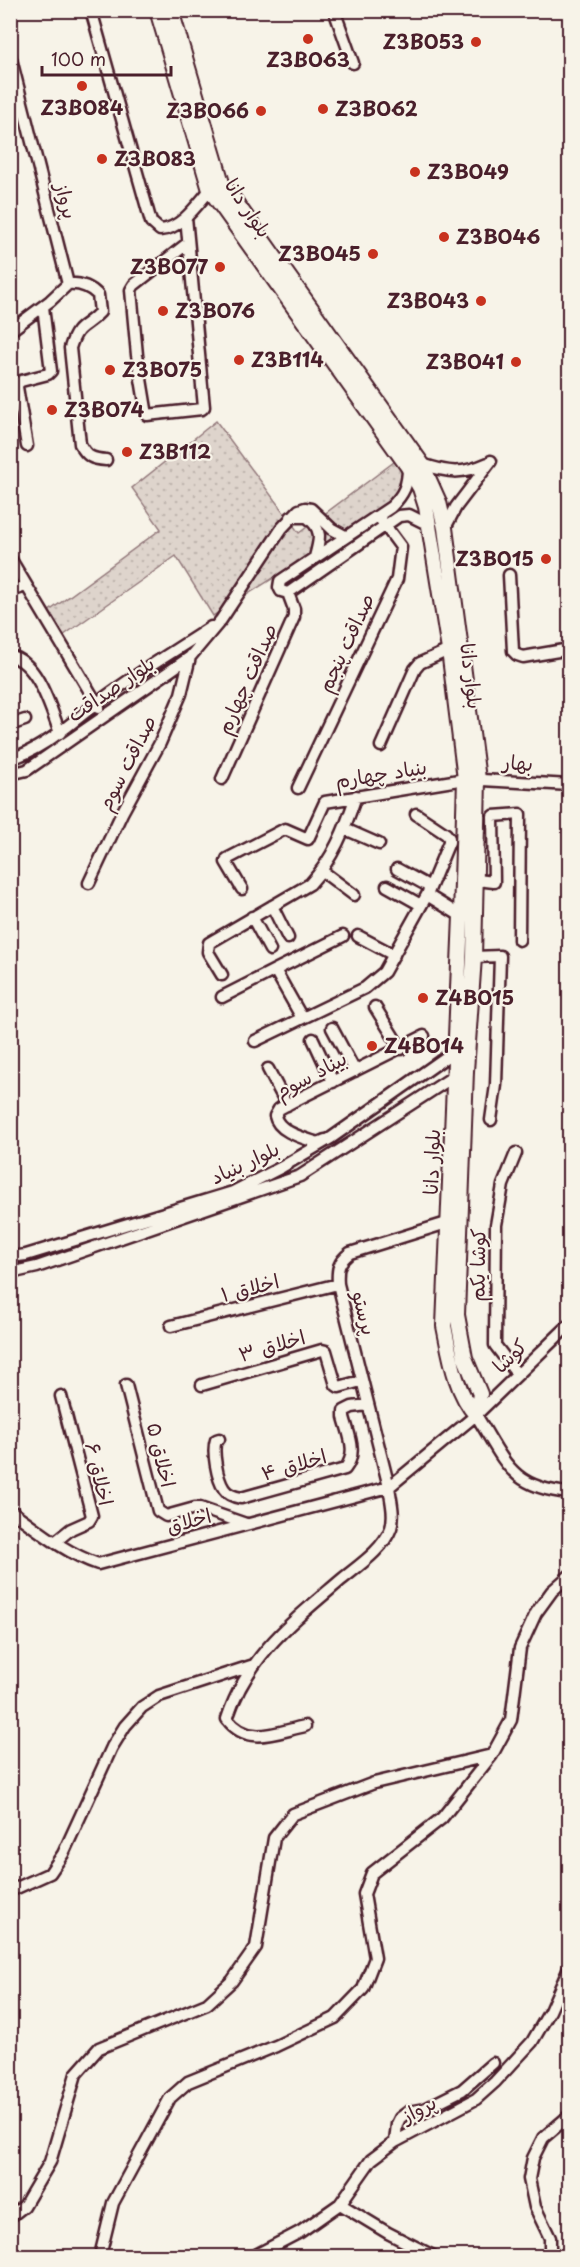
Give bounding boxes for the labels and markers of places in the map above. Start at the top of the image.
place label: Z3B053 [383,26,464,56]
marker: Z3B063 [301,32,315,46]
marker: Z3B053 [469,35,483,49]
place label: Z3B063 [266,44,350,74]
marker: Z3B084 [75,79,89,93]
place label: Z3B084 [41,92,124,122]
place label: Z3B062 [335,93,418,123]
place label: Z3B066 [166,95,249,125]
marker: Z3B062 [316,102,330,116]
marker: Z3B066 [254,104,268,118]
place label: Z3B083 [114,143,196,173]
marker: Z3B083 [95,152,109,166]
place label: Z3B049 [427,156,509,186]
marker: Z3B049 [408,165,422,179]
place label: Z3B046 [456,221,540,251]
marker: Z3B046 [437,230,451,244]
place label: Z3B045 [278,238,361,268]
marker: Z3B045 [366,247,380,261]
place label: Z3B077 [130,251,209,281]
marker: Z3B077 [213,260,227,274]
place label: Z3B043 [387,285,469,315]
marker: Z3B043 [474,294,488,308]
place label: Z3B076 [175,295,255,325]
marker: Z3B076 [156,304,170,318]
place label: Z3B114 [251,344,324,374]
place label: Z3B041 [426,346,504,376]
marker: Z3B114 [232,353,246,367]
place label: Z3B075 [122,354,202,384]
marker: Z3B041 [509,355,523,369]
marker: Z3B075 [103,363,117,377]
place label: Z3B074 [64,394,144,424]
marker: Z3B074 [45,403,59,417]
place label: Z3B112 [139,436,211,466]
marker: Z3B112 [120,445,134,459]
place label: Z3B015 [455,543,534,573]
marker: Z3B015 [539,552,553,566]
place label: Z4B015 [435,982,514,1012]
marker: Z4B015 [416,991,430,1005]
place label: Z4B014 [384,1030,464,1060]
marker: Z4B014 [365,1039,379,1053]

